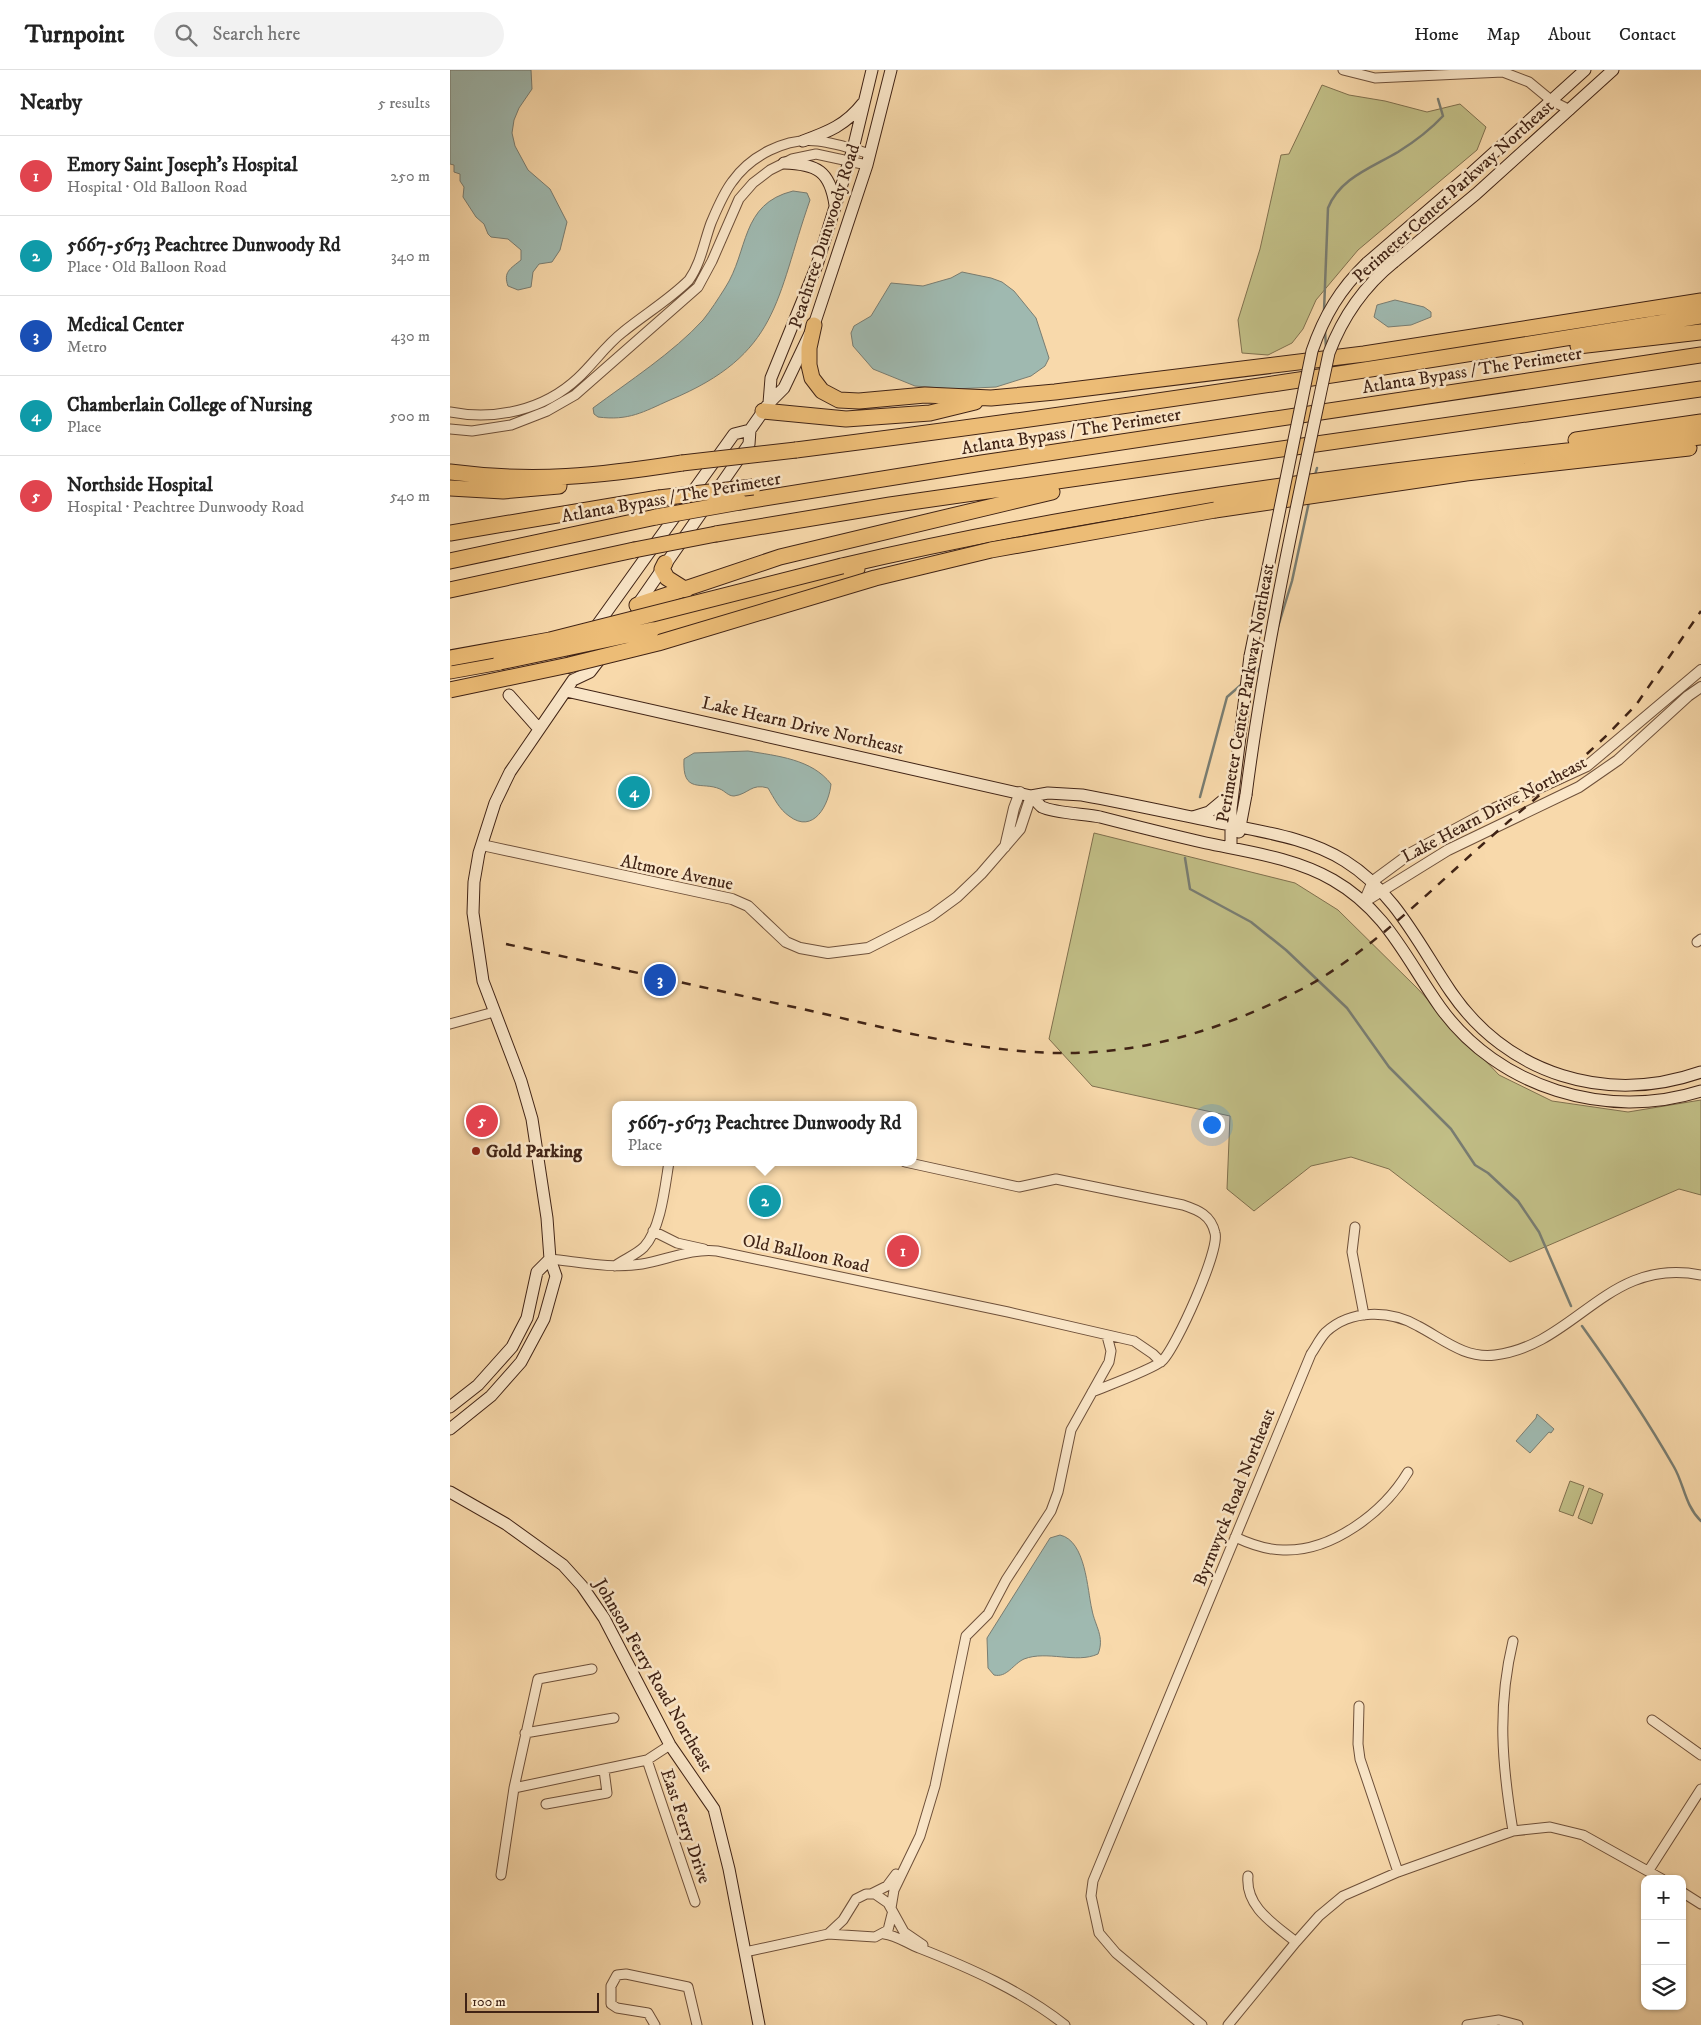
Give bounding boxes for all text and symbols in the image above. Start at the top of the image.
search box [154,12,504,57]
text: Turnpoint [25,20,124,50]
icon: search [172,21,200,49]
text: Search here [212,23,300,46]
text: Home [1414,24,1459,46]
text: Map [1487,24,1520,46]
text: About [1548,24,1591,46]
text: Contact [1619,24,1676,46]
text: Nearby [20,90,82,116]
text: 5 results [378,93,430,113]
street label: Perimeter Center Parkway Northeast [1349,95,1559,288]
street label: Peachtree Dunwoody Road [785,141,865,331]
text: Emory Saint Joseph's Hospital [67,154,297,177]
text: 1 [33,166,39,186]
text: 250 m [390,166,430,186]
text: Hospital · Old Balloon Road [67,177,247,197]
text: 5667-5673 Peachtree Dunwoody Rd [67,234,341,257]
text: 2 [32,246,40,266]
text: 340 m [391,246,430,266]
text: Place · Old Balloon Road [67,257,226,277]
text: Medical Center [67,314,184,337]
text: 3 [33,326,39,346]
text: 430 m [391,326,430,346]
text: Metro [67,337,107,357]
street label: Atlanta Bypass / The Perimeter [1361,343,1584,399]
text: Chamberlain College of Nursing [67,394,312,417]
street label: Atlanta Bypass / The Perimeter [960,404,1183,460]
text: 4 [31,406,41,426]
text: 500 m [389,406,430,426]
text: Place [67,417,101,437]
street label: Atlanta Bypass / The Perimeter [560,468,783,528]
text: Northside Hospital [67,474,213,497]
text: 5 [32,486,40,506]
text: 540 m [390,486,430,506]
text: Hospital · Peachtree Dunwoody Road [67,497,304,517]
street label: Perimeter Center Parkway Northeast [1212,562,1280,825]
street label: Lake Hearn Drive Northeast [700,692,906,760]
street label: Lake Hearn Drive Northeast [1398,752,1591,868]
pin: 4 [618,773,650,811]
street label: Altmore Avenue [618,850,735,896]
pin: 3 [644,961,676,999]
popup [612,1101,917,1166]
pin: 5 [466,1102,498,1140]
text: 5667-5673 Peachtree Dunwoody Rd [628,1112,901,1135]
your location [1199,1112,1225,1138]
text: Place [628,1135,662,1155]
place label: Gold Parking [486,1141,583,1163]
marker: Gold Parking [470,1145,482,1157]
pin: 2 [749,1182,781,1220]
street label: Old Balloon Road [741,1230,871,1278]
pin: 1 [887,1232,919,1270]
street label: Byrnwyck Road Northeast [1189,1405,1281,1589]
street label: Johnson Ferry Road Northeast [588,1573,718,1776]
street label: East Ferry Drive [655,1766,715,1887]
map controls [1641,1875,1686,2010]
button: + [1641,1875,1686,1920]
button: − [1641,1920,1686,1965]
button: layers [1641,1965,1686,2010]
scale bar [465,1990,599,2013]
text: 100 m [472,1993,506,2011]

